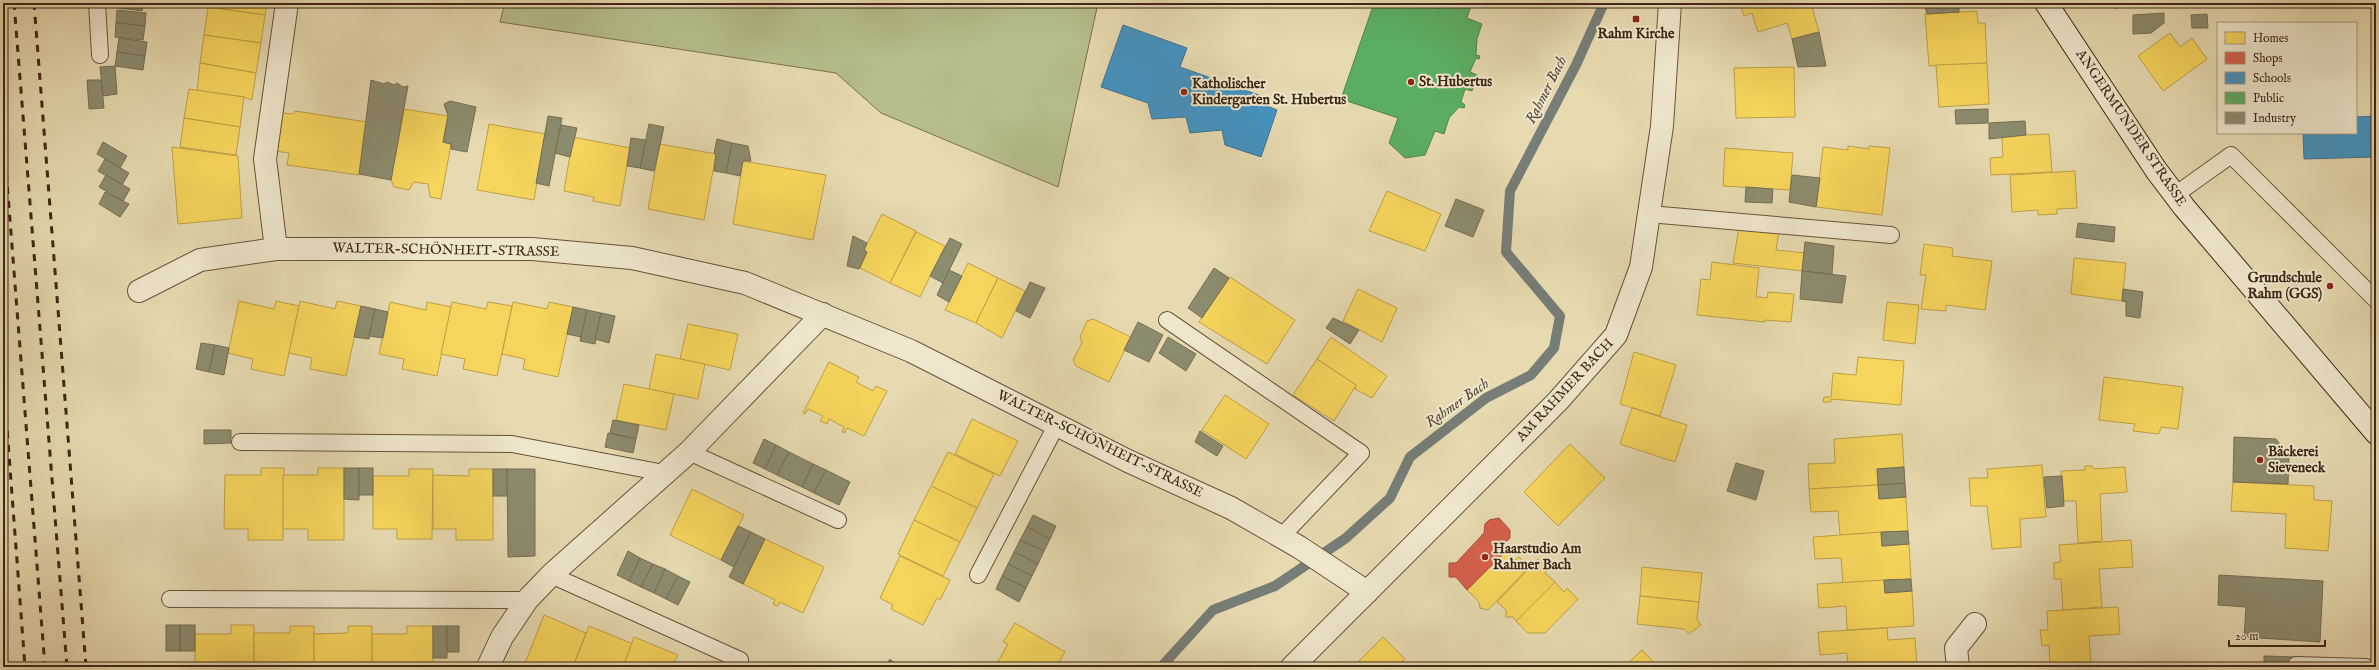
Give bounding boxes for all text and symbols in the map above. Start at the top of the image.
marker: Rahm Kirche [1631,14,1641,24]
legend [2217,22,2357,134]
place label: Rahm Kirche [1598,25,1675,43]
text: Homes [2253,31,2289,46]
street label: ANGERMUNDER STRASSE [2071,45,2191,210]
text: Shops [2253,51,2283,67]
water label: Rahmer Bach [1521,52,1571,127]
text: Schools [2253,71,2291,86]
place label: St. Hubertus [1419,73,1492,91]
place label: Katholischer Kindergarten St. Hubertus [1192,75,1346,109]
marker: St. Hubertus [1406,77,1416,87]
marker: Katholischer Kindergarten St. Hubertus [1179,87,1189,97]
text: Public [2253,91,2284,106]
text: Industry [2253,111,2296,126]
street label: WALTER-SCHÖNHEIT-STRASSE [332,238,560,261]
place label: Grundschule Rahm (GGS) [2247,269,2323,303]
marker: Grundschule Rahm (GGS) [2325,281,2335,291]
street label: AM RAHMER BACH [1512,335,1618,446]
water label: Rahmer Bach [1422,374,1493,432]
street label: WALTER-SCHÖNHEIT-STRASSE [994,385,1207,502]
place label: Bäckerei Sieveneck [2268,443,2326,477]
marker: Bäckerei Sieveneck [2255,455,2265,465]
place label: Haarstudio Am Rahmer Bach [1493,540,1581,574]
marker: Haarstudio Am Rahmer Bach [1480,552,1490,562]
scale bar [2229,622,2325,648]
text: 20 m [2235,629,2258,644]

